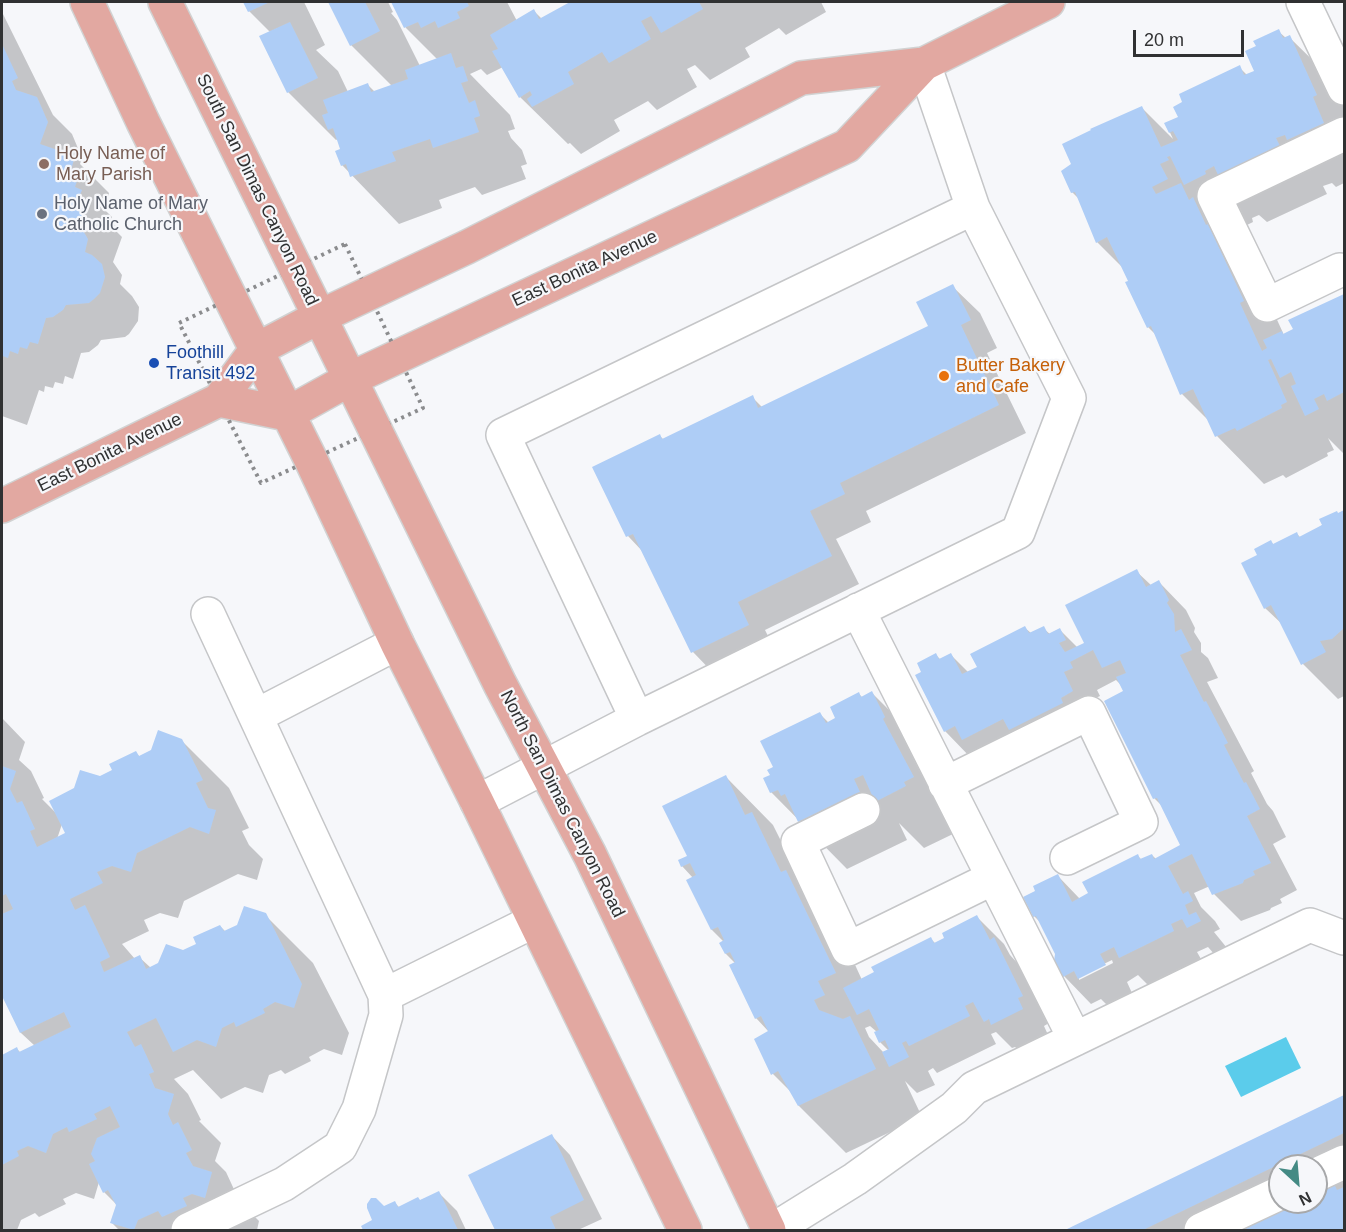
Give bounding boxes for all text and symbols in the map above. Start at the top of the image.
scale bar [1136,18,1247,56]
text: 20 m [1144,30,1184,50]
street label: South San Dimas Canyon Road [191,71,323,309]
place label: Holy Name of Mary Parish [56,143,165,186]
marker: Holy Name of Mary Parish [37,157,51,171]
place label: Holy Name of Mary Catholic Church [54,193,208,236]
marker: Holy Name of Mary Catholic Church [35,207,49,221]
street label: East Bonita Avenue [509,226,661,312]
place label: Foothill Transit 492 [166,342,255,385]
place label: Butter Bakery and Cafe [956,355,1065,398]
marker: Foothill Transit 492 [147,356,161,370]
marker: Butter Bakery and Cafe [937,369,951,383]
street label: East Bonita Avenue [34,409,186,497]
street label: North San Dimas Canyon Road [495,687,629,921]
north arrow [1268,1154,1328,1214]
text: N [1296,1189,1314,1209]

